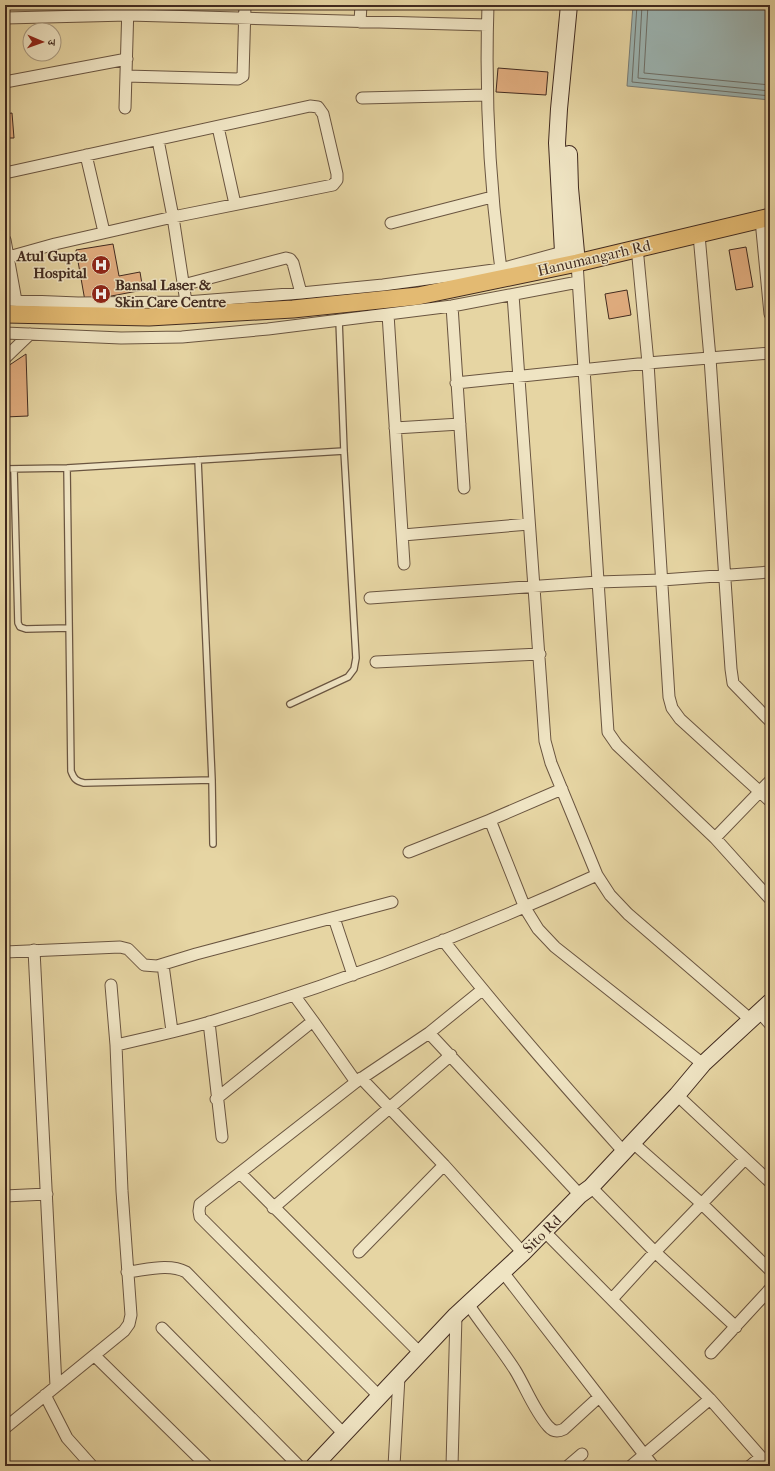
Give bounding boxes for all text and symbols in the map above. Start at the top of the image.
north arrow [22,22,62,62]
text: उ [45,38,58,47]
street label: Hanumangarh Rd [536,236,653,280]
place label: Atul Gupta Hospital [16,247,88,282]
hospital icon: Atul Gupta Hospital [90,254,112,276]
place label: Bansal Laser & Skin Care Centre [115,276,227,311]
hospital icon: Bansal Laser & Skin Care Centre [90,283,112,305]
street label: Sito Rd [519,1210,566,1257]

